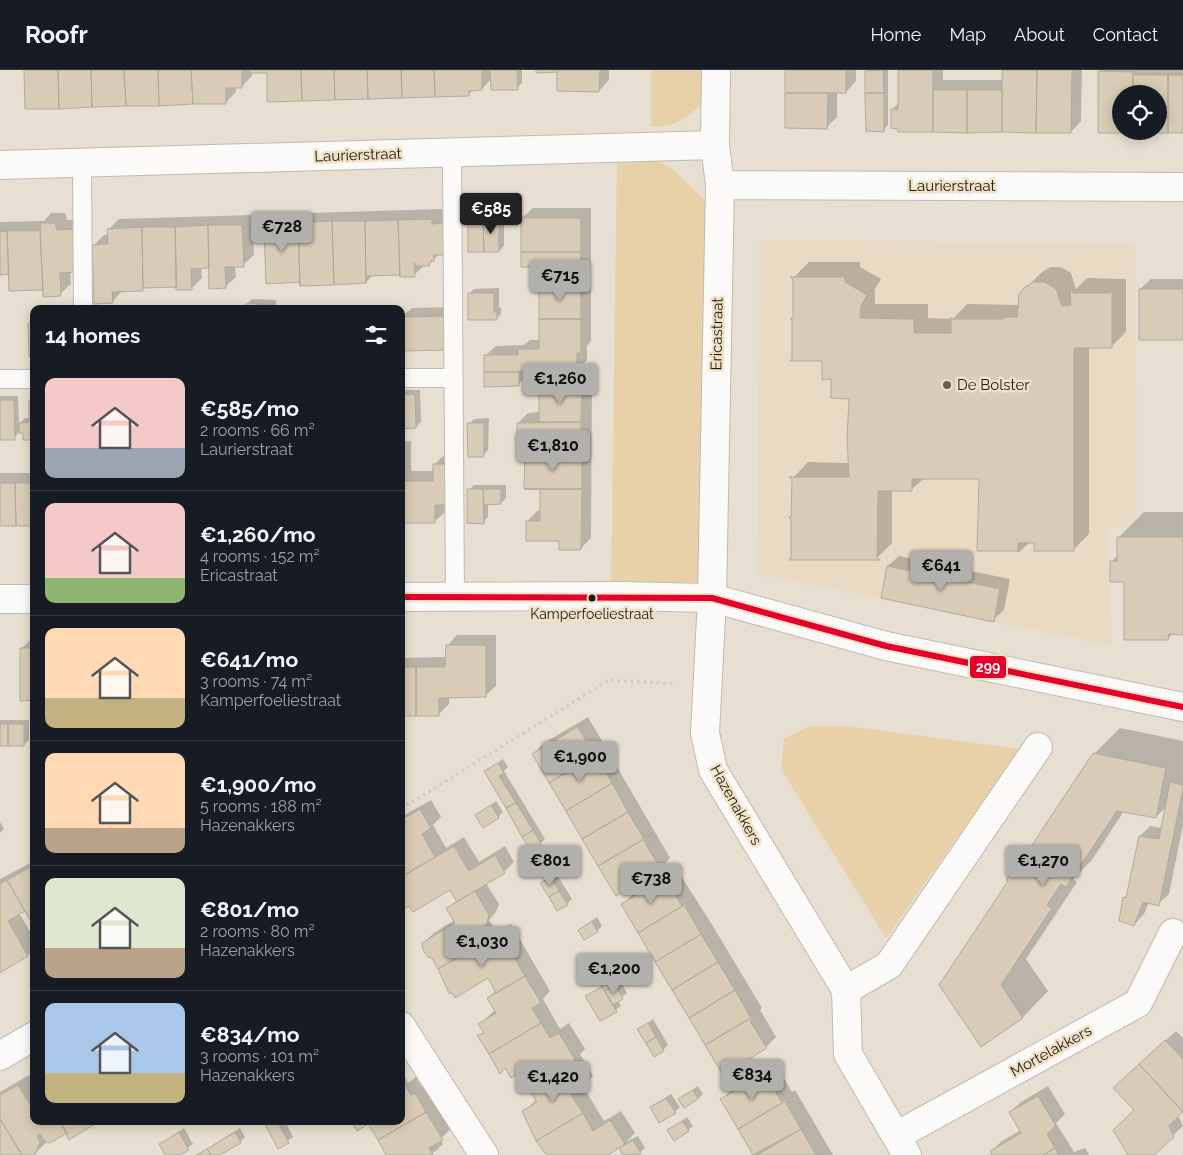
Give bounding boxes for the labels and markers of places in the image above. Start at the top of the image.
pin: €585 [461,192,521,235]
pin: €728 [252,210,312,253]
pin: €715 [530,260,590,302]
pin: €1,260 [519,362,601,405]
place label: De Bolster [957,376,1030,394]
marker: De Bolster [941,379,953,391]
pin: €1,810 [512,430,594,472]
pin: €641 [911,550,971,592]
marker: Kamperfoeliestraat [587,593,597,603]
place label: Kamperfoeliestraat [530,606,654,622]
pin: €1,900 [539,740,621,783]
pin: €801 [520,844,580,887]
pin: €1,270 [1002,844,1084,887]
pin: €738 [621,862,681,905]
pin: €1,030 [441,926,523,968]
pin: €1,200 [573,952,655,995]
pin: €834 [722,1058,782,1101]
pin: €1,420 [512,1060,594,1103]

